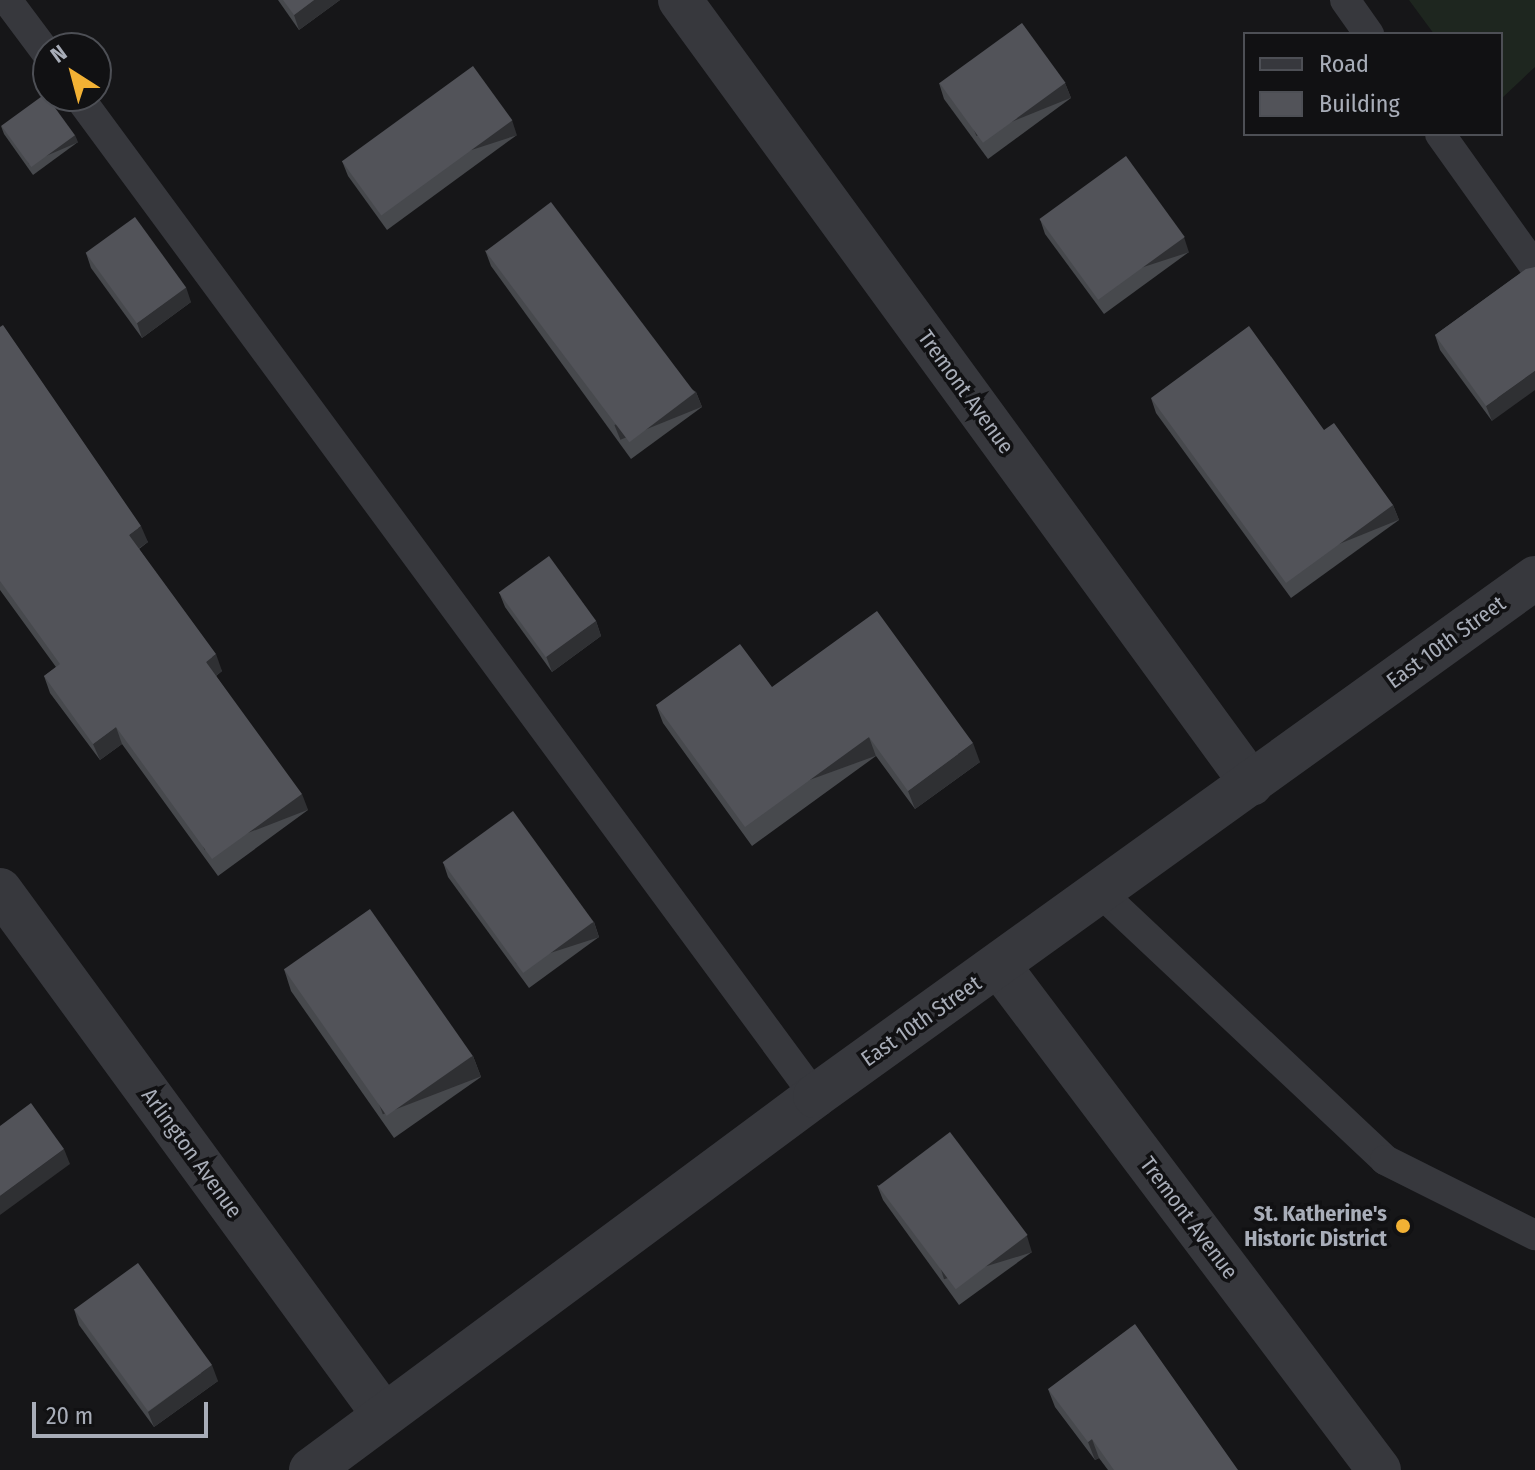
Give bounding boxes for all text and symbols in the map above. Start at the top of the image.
north arrow [32,32,112,112]
legend [1243,32,1503,136]
text: N [46,39,72,69]
text: Road [1319,50,1369,78]
text: Building [1319,90,1400,118]
street label: Tremont Avenue [912,325,1020,459]
street label: East 10th Street [1381,590,1511,694]
street label: East 10th Street [856,970,986,1072]
street label: Arlington Avenue [136,1083,248,1223]
street label: Tremont Avenue [1135,1152,1243,1284]
place label: St. Katherine's Historic District [1244,1200,1387,1252]
marker: St. Katherine's Historic District [1394,1217,1412,1235]
scale bar [36,1386,212,1436]
text: 20 m [46,1402,93,1430]

